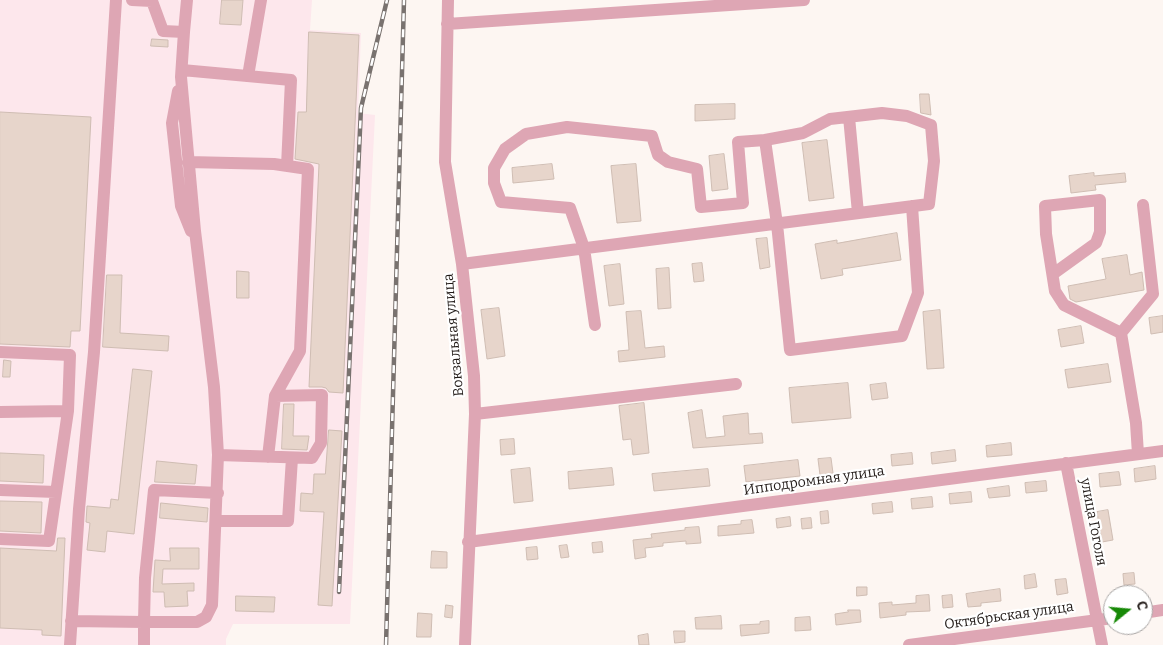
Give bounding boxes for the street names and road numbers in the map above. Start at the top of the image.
street label: Вокзальная улица [440,273,468,397]
street label: Ипподромная улица [743,463,885,499]
street label: улица Гоголя [1076,477,1110,567]
street label: Октябрьская улица [943,599,1075,633]

